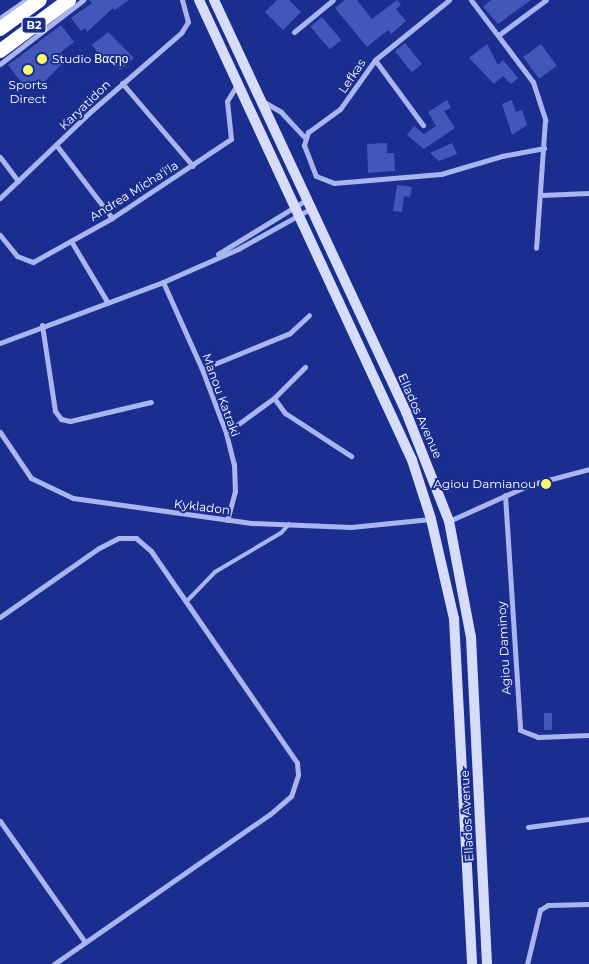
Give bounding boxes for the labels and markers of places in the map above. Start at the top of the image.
place label: Studio Βαςηο [52,52,128,66]
marker: Studio Βαςηο [36,53,48,65]
marker: Sports Direct [22,64,34,76]
place label: Sports Direct [9,78,47,106]
place label: Agiou Damianou [434,477,536,491]
marker: Agiou Damianou [540,478,552,490]

